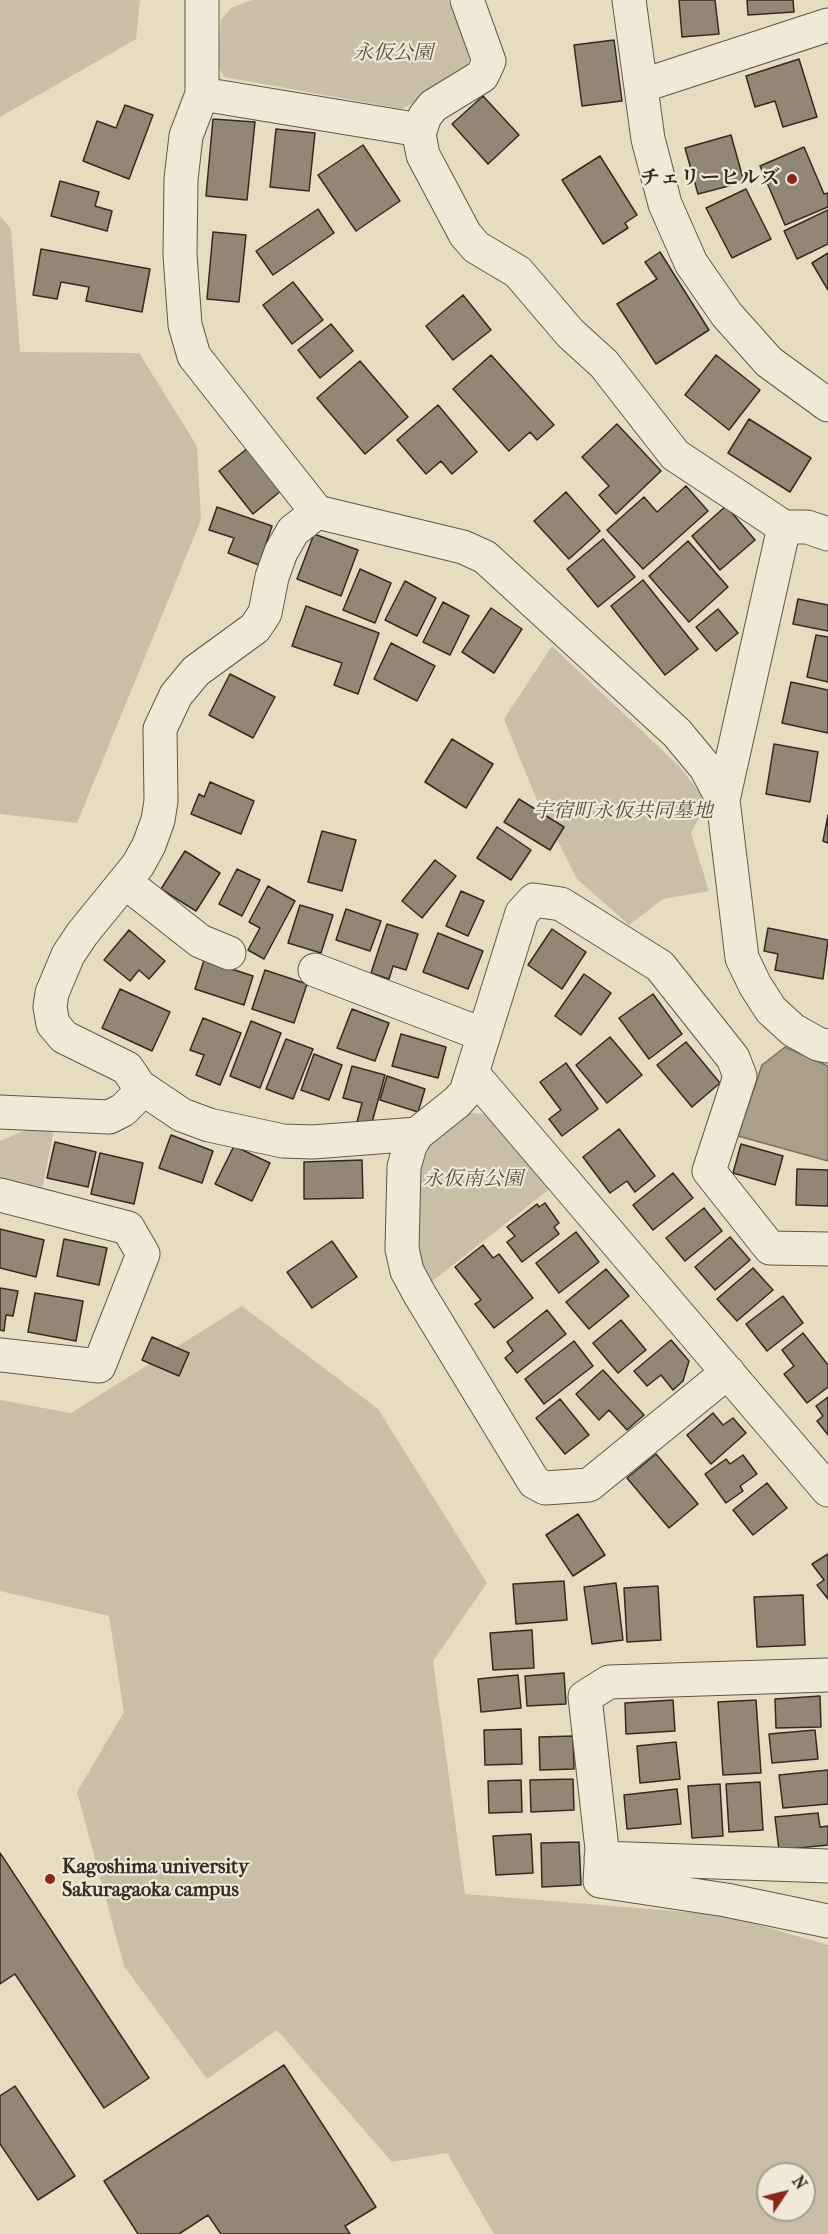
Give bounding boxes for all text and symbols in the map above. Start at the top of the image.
park label: 永仮公園 [353,42,433,66]
place label: チェリーヒルズ [640,167,780,191]
marker: チェリーヒルズ [785,172,799,186]
park label: 宇宿町永仮共同墓地 [533,800,713,824]
park label: 永仮南公園 [423,1168,523,1192]
place label: Kagoshima university Sakuragaoka campus [62,1856,249,1903]
marker: Kagoshima university Sakuragaoka campus [43,1872,57,1886]
north arrow [756,2162,816,2222]
text: N [788,2172,811,2193]

